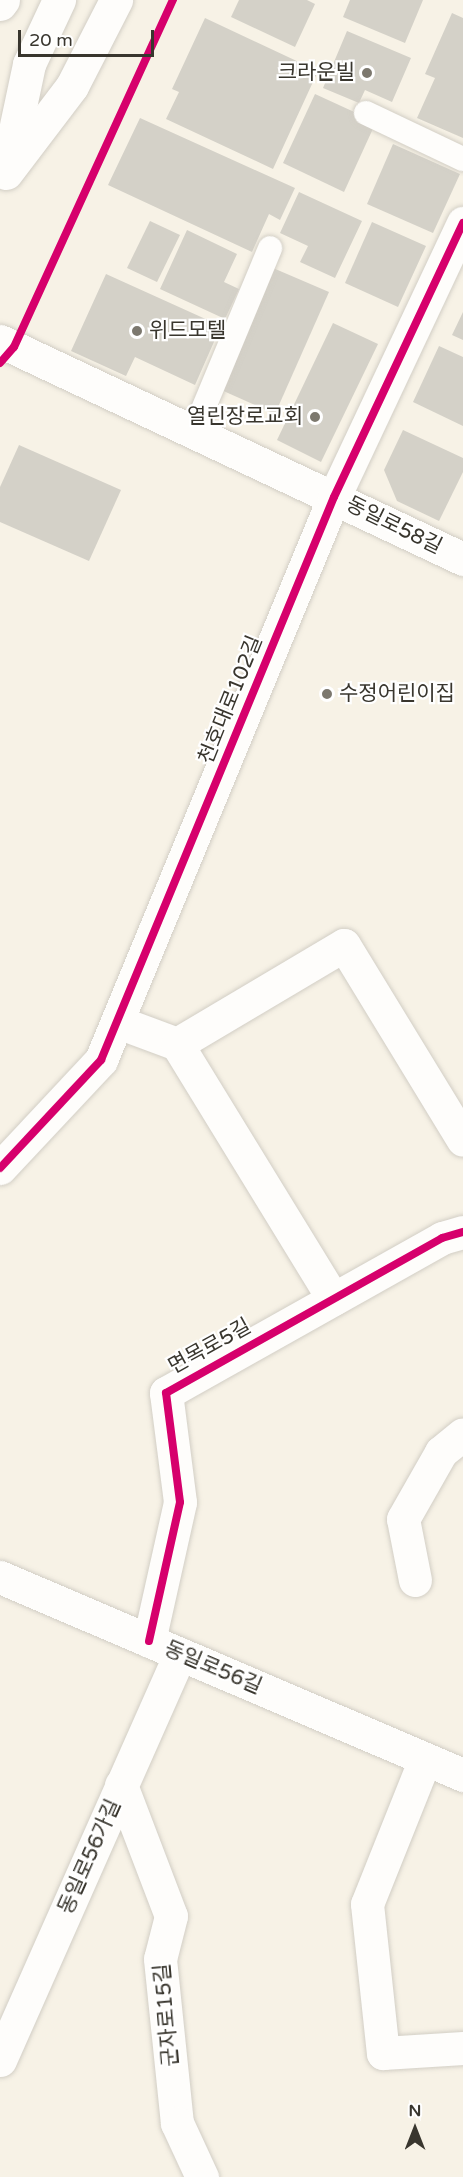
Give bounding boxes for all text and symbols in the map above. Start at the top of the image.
scale bar [21,18,158,56]
text: 20 m [29,29,73,51]
place label: 크라운빌 [278,60,355,86]
marker: 크라운빌 [360,66,374,80]
place label: 위드모텔 [149,318,226,344]
marker: 위드모텔 [130,324,144,338]
place label: 열린장로교회 [187,404,303,430]
marker: 열린장로교회 [308,410,322,424]
street label: 동일로58길 [342,492,446,560]
street label: 천호대로102길 [194,632,268,768]
place label: 수정어린이집 [339,681,455,707]
marker: 수정어린이집 [320,687,334,701]
street label: 면목로5길 [164,1314,256,1380]
street label: 동일로56길 [160,1636,266,1700]
street label: 동일로56가길 [53,1796,127,1918]
street label: 군자로15길 [150,1962,184,2068]
north arrow [385,2099,445,2159]
text: N [409,2101,421,2121]

